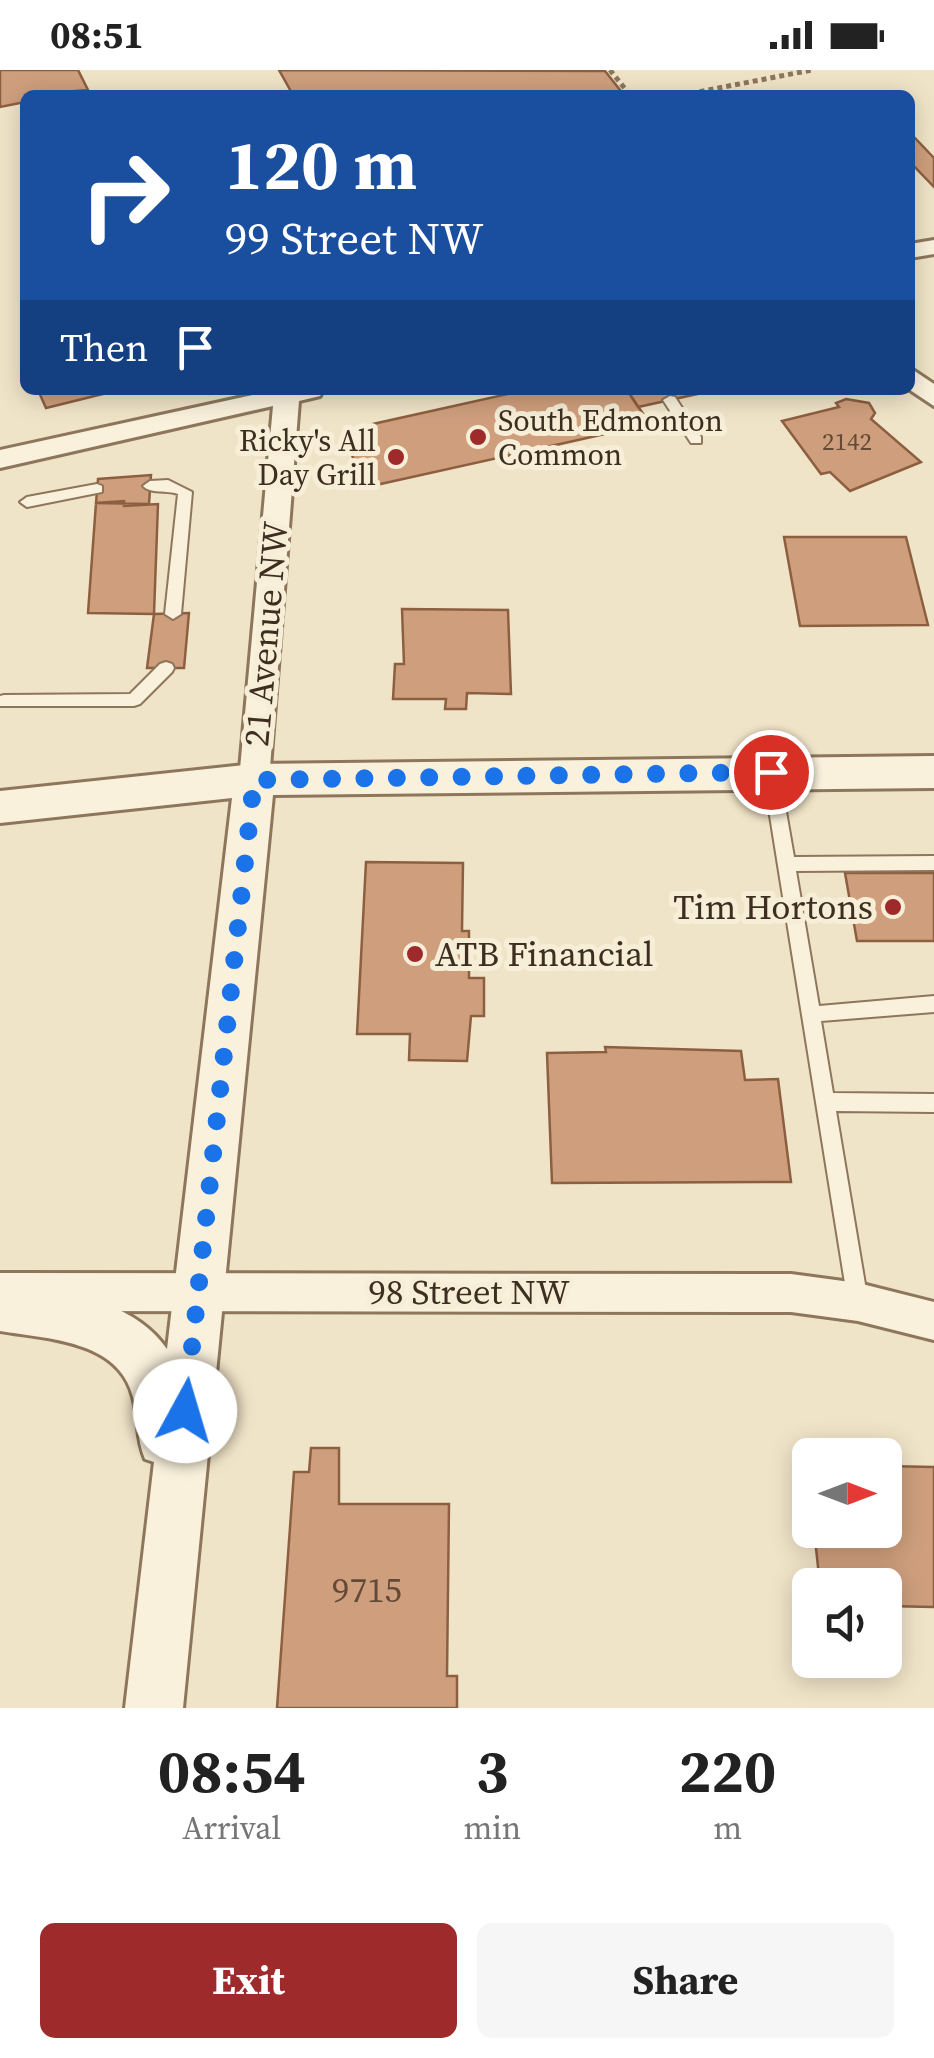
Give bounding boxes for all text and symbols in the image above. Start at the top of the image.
text: 08:51 [50,9,144,61]
text: 120 m [225,116,417,212]
icon: right [60,130,190,260]
text: 99 Street NW [225,207,484,269]
icon: arrive [168,320,223,375]
text: Then [60,322,148,374]
place label: South Edmonton Common [498,400,723,475]
place label: Ricky's All Day Grill [239,420,376,495]
house number: 2142 [822,424,872,458]
marker: South Edmonton Common [467,426,489,448]
marker: Ricky's All Day Grill [385,446,407,468]
street label: 21 Avenue NW [232,519,300,748]
pin [729,730,814,815]
icon: arrive [744,745,799,800]
place label: Tim Hortons [673,883,873,931]
marker: Tim Hortons [882,896,904,918]
place label: ATB Financial [435,930,654,978]
marker: ATB Financial [404,943,426,965]
street label: 98 Street NW [368,1268,570,1316]
position arrow [133,1359,237,1463]
north arrow [792,1438,902,1548]
map controls [792,1438,902,1678]
house number: 9715 [332,1566,402,1614]
button: sound [792,1568,902,1678]
text: 08:54 [158,1730,306,1812]
text: 3 [476,1730,509,1812]
text: 220 [679,1730,776,1812]
text: Arrival [182,1806,281,1850]
text: min [463,1806,521,1850]
text: m [713,1806,742,1850]
button: Exit [40,1923,457,2038]
button: Share [477,1923,894,2038]

